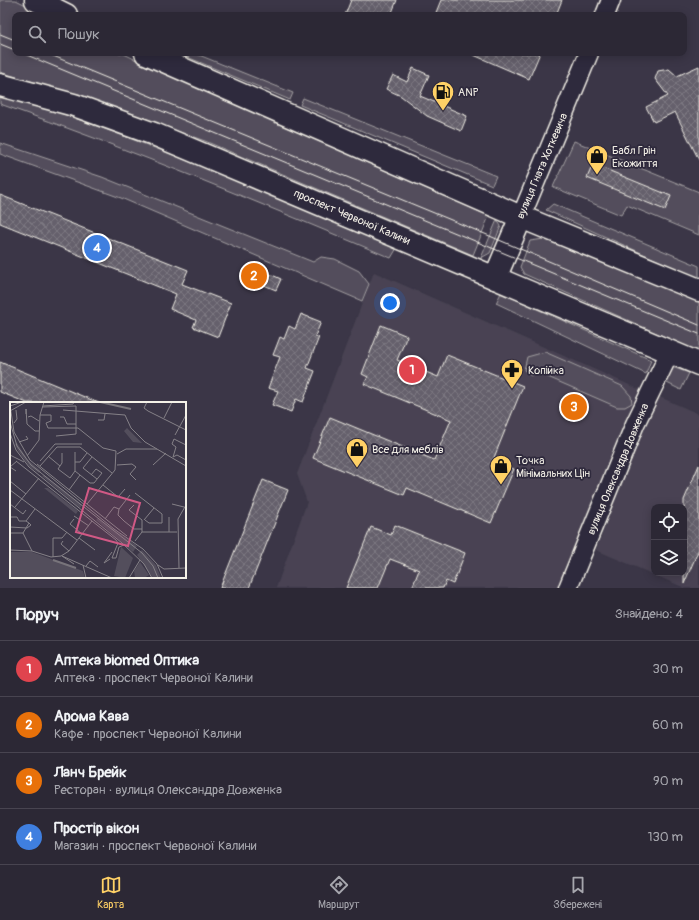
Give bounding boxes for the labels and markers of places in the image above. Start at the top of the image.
fuel station icon: ANP [430,79,456,112]
place label: ANP [458,86,479,99]
shop icon: Бабл Грін Eкожиття [584,143,610,176]
place label: Бабл Грін Eкожиття [612,144,657,170]
pin: 4 [84,233,110,263]
pin: 2 [241,261,267,291]
pin: 1 [399,355,425,385]
pharmacy icon: Копійка [499,357,525,390]
place label: Копійка [528,364,564,377]
pin: 3 [561,392,587,422]
shop icon: Все для меблів [344,436,370,469]
place label: Все для меблів [372,443,444,456]
shop icon: Точка Мінімальних Цін [488,453,514,486]
place label: Точка Мінімальних Цін [516,454,590,480]

